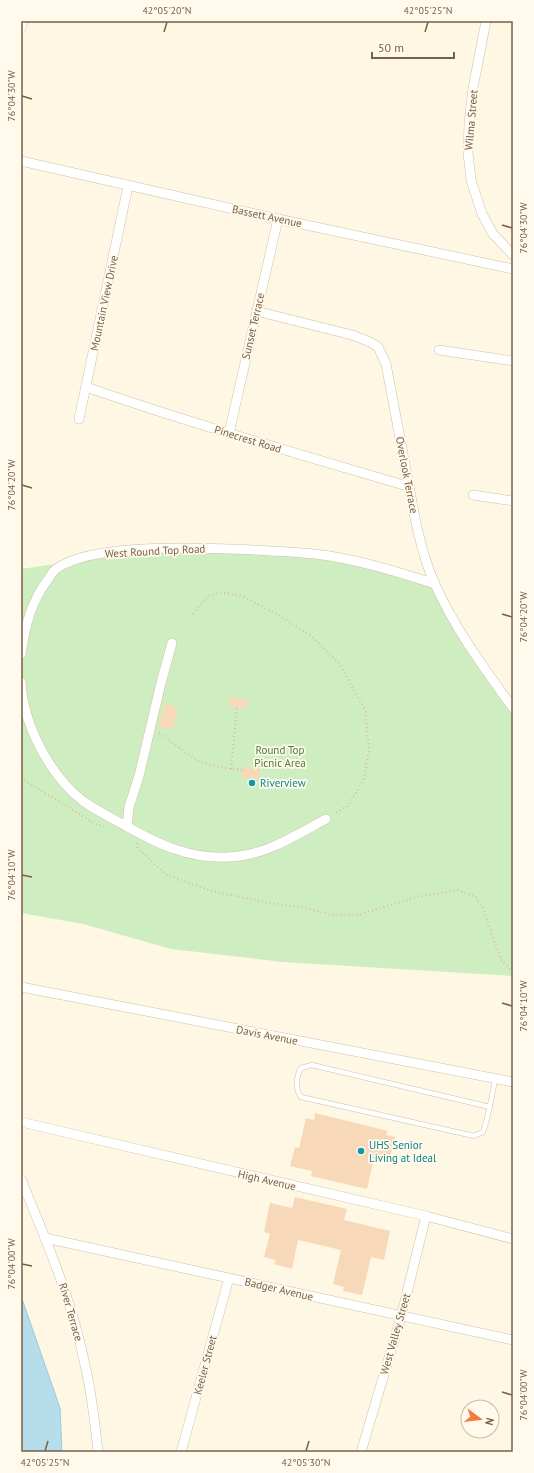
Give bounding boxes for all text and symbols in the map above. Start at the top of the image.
text: 42°05'20"N [142,4,192,17]
text: 42°05'25"N [403,4,453,17]
scale bar [372,34,454,60]
text: 50 m [378,40,404,55]
text: 76°04'30"W [5,70,18,122]
street label: Wilma Street [461,89,481,151]
street label: Bassett Avenue [231,202,304,230]
text: 76°04'30"W [517,202,530,254]
street label: Mountain View Drive [87,254,121,352]
street label: Sunset Terrace [239,291,268,361]
street label: Pinecrest Road [213,422,283,456]
street label: Overlook Terrace [393,435,421,515]
text: 76°04'20"W [5,459,18,511]
street label: West Round Top Road [104,541,206,561]
text: 76°04'20"W [517,591,530,643]
park label: Round Top Picnic Area [254,743,306,770]
place label: Riverview [260,776,306,790]
marker: Riverview [247,778,257,788]
text: 76°04'10"W [5,849,18,901]
text: 76°04'10"W [517,980,530,1032]
street label: Davis Avenue [235,1022,299,1048]
place label: UHS Senior Living at Ideal [369,1138,437,1165]
marker: UHS Senior Living at Ideal [356,1146,366,1156]
street label: High Avenue [237,1167,298,1194]
text: 76°04'00"W [5,1238,18,1290]
street label: Badger Avenue [243,1274,315,1304]
street label: River Terrace [56,1281,86,1343]
street label: West Valley Street [377,1291,413,1376]
street label: Keeler Street [190,1334,220,1396]
text: 76°04'00"W [517,1369,530,1421]
north arrow [460,1399,500,1439]
text: N [482,1416,497,1427]
text: 42°05'25"N [20,1456,70,1469]
text: 42°05'30"N [281,1456,331,1469]

